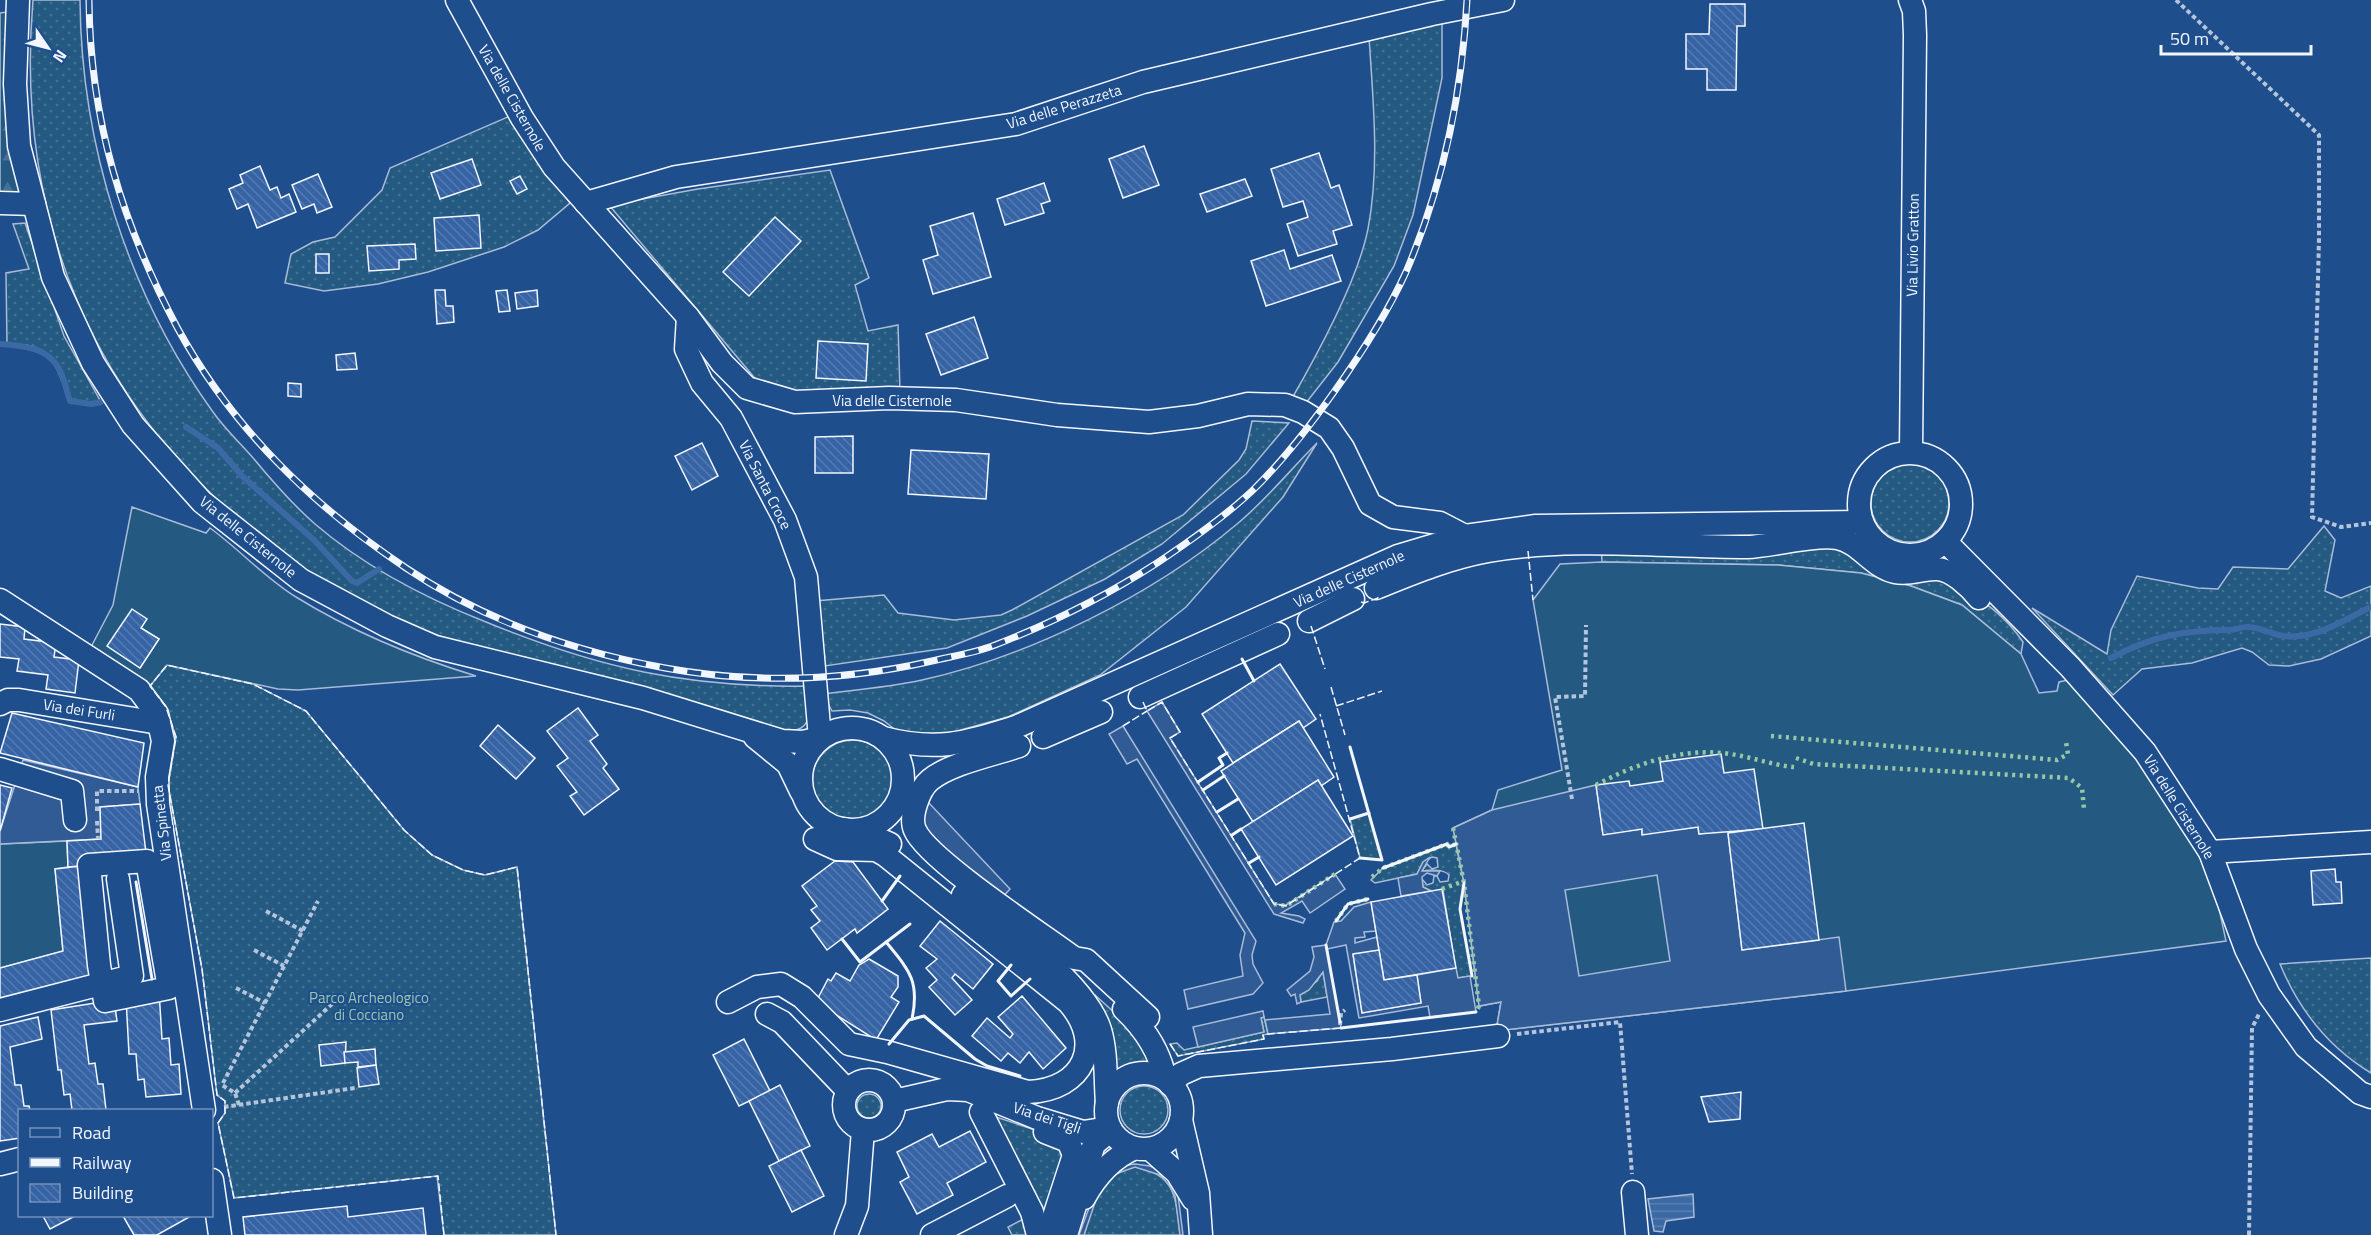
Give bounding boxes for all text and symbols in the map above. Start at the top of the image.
north arrow [18,18,78,78]
scale bar [2161,18,2311,56]
text: 50 m [2170,25,2209,52]
street label: Via delle Cisternole [473,40,552,155]
text: N [47,45,73,68]
street label: Via delle Perazzeta [1004,78,1125,135]
street label: Via Livio Gratton [1900,193,1925,297]
street label: Via delle Cisternole [832,389,952,412]
street label: Via Santa Croce [733,436,798,534]
street label: Via delle Cisternole [195,490,302,583]
street label: Via delle Cisternole [1289,544,1408,613]
street label: Via dei Furli [41,692,117,727]
street label: Via delle Cisternole [2138,750,2221,864]
street label: Via Spinetta [145,784,178,862]
park label: Parco Archeologico di Cocciano [309,986,429,1026]
street label: Via dei Tigli [1010,1096,1084,1139]
legend [18,1109,213,1217]
text: Road [72,1119,111,1146]
text: Railway [72,1149,132,1176]
text: Building [72,1179,133,1206]

